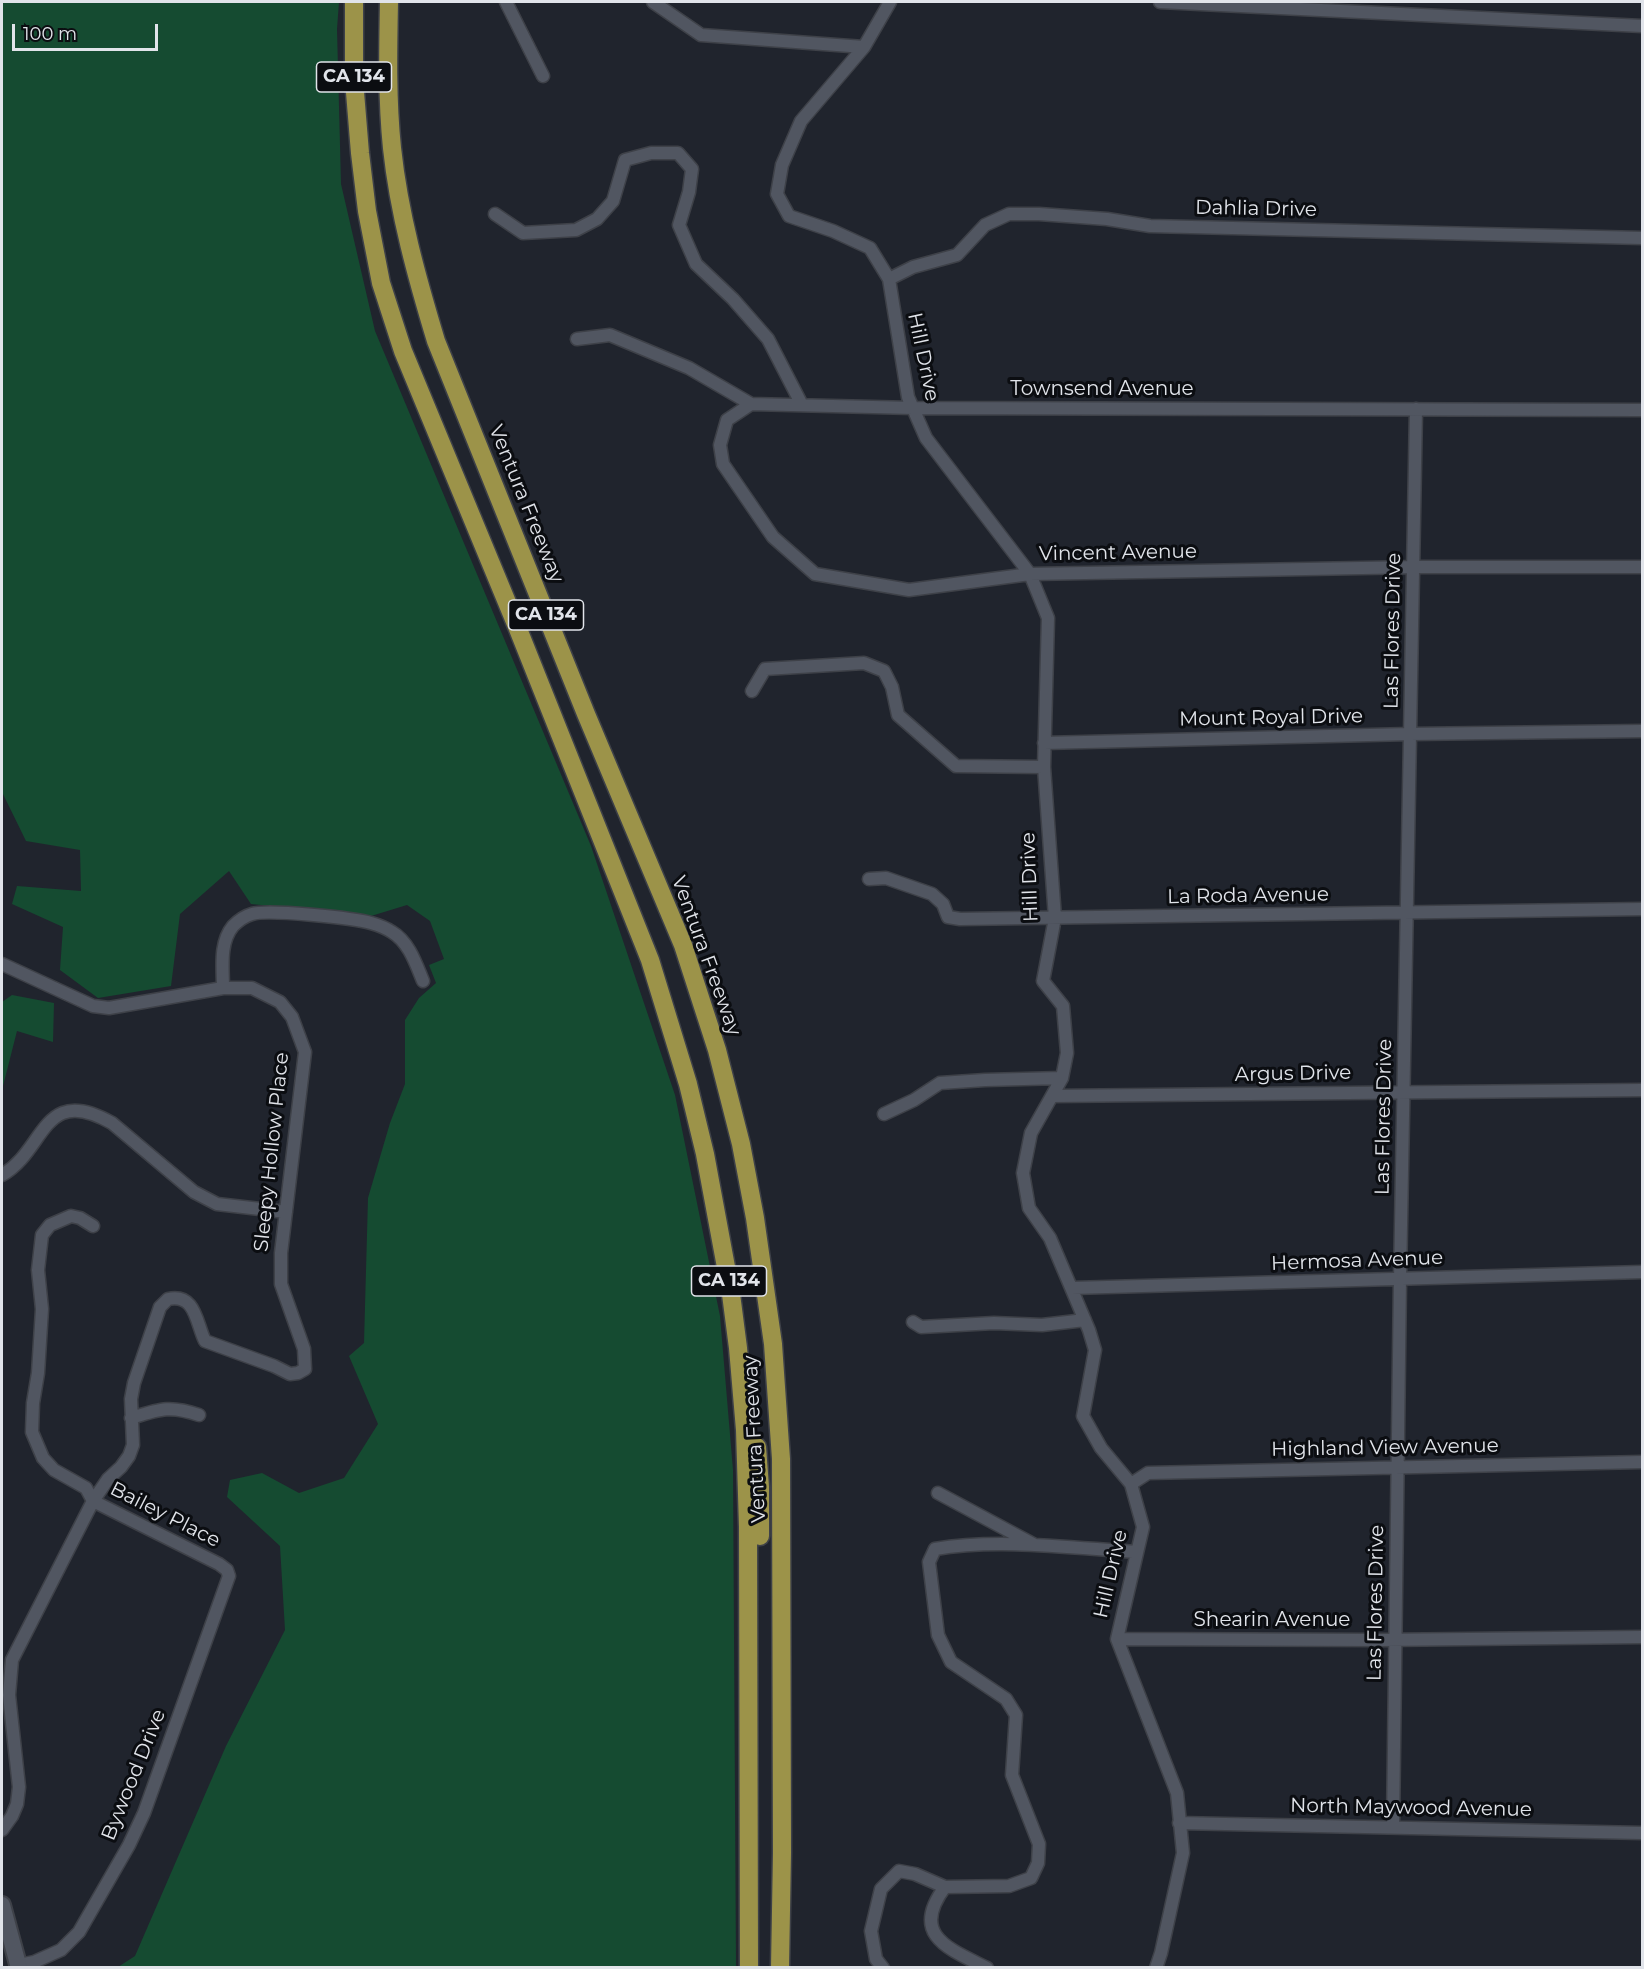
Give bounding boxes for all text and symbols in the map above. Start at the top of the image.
scale bar [15,12,160,50]
text: 100 m [23,23,77,45]
road number: CA 134 [316,62,392,92]
street label: Dahlia Drive [1195,196,1317,222]
street label: Hill Drive [902,310,944,404]
street label: Townsend Avenue [1010,377,1194,401]
street label: Ventura Freeway [483,422,569,586]
street label: Vincent Avenue [1039,540,1197,566]
street label: Las Flores Drive [1380,553,1406,709]
road number: CA 134 [508,600,584,630]
street label: Mount Royal Drive [1179,704,1363,732]
street label: Hill Drive [1016,832,1044,922]
street label: Ventura Freeway [666,873,746,1039]
street label: La Roda Avenue [1167,883,1329,909]
street label: Las Flores Drive [1371,1039,1397,1195]
street label: Sleepy Hollow Place [250,1051,294,1253]
street label: Argus Drive [1234,1061,1352,1087]
street label: Hermosa Avenue [1271,1246,1443,1276]
road number: CA 134 [692,1266,766,1296]
street label: Ventura Freeway [739,1355,771,1523]
street label: Highland View Avenue [1271,1434,1499,1462]
street label: Bailey Place [106,1477,224,1553]
street label: Las Flores Drive [1363,1525,1389,1681]
street label: Hill Drive [1089,1527,1133,1621]
street label: Shearin Avenue [1194,1608,1350,1632]
street label: Bywood Drive [97,1706,171,1844]
street label: North Maywood Avenue [1290,1794,1532,1822]

